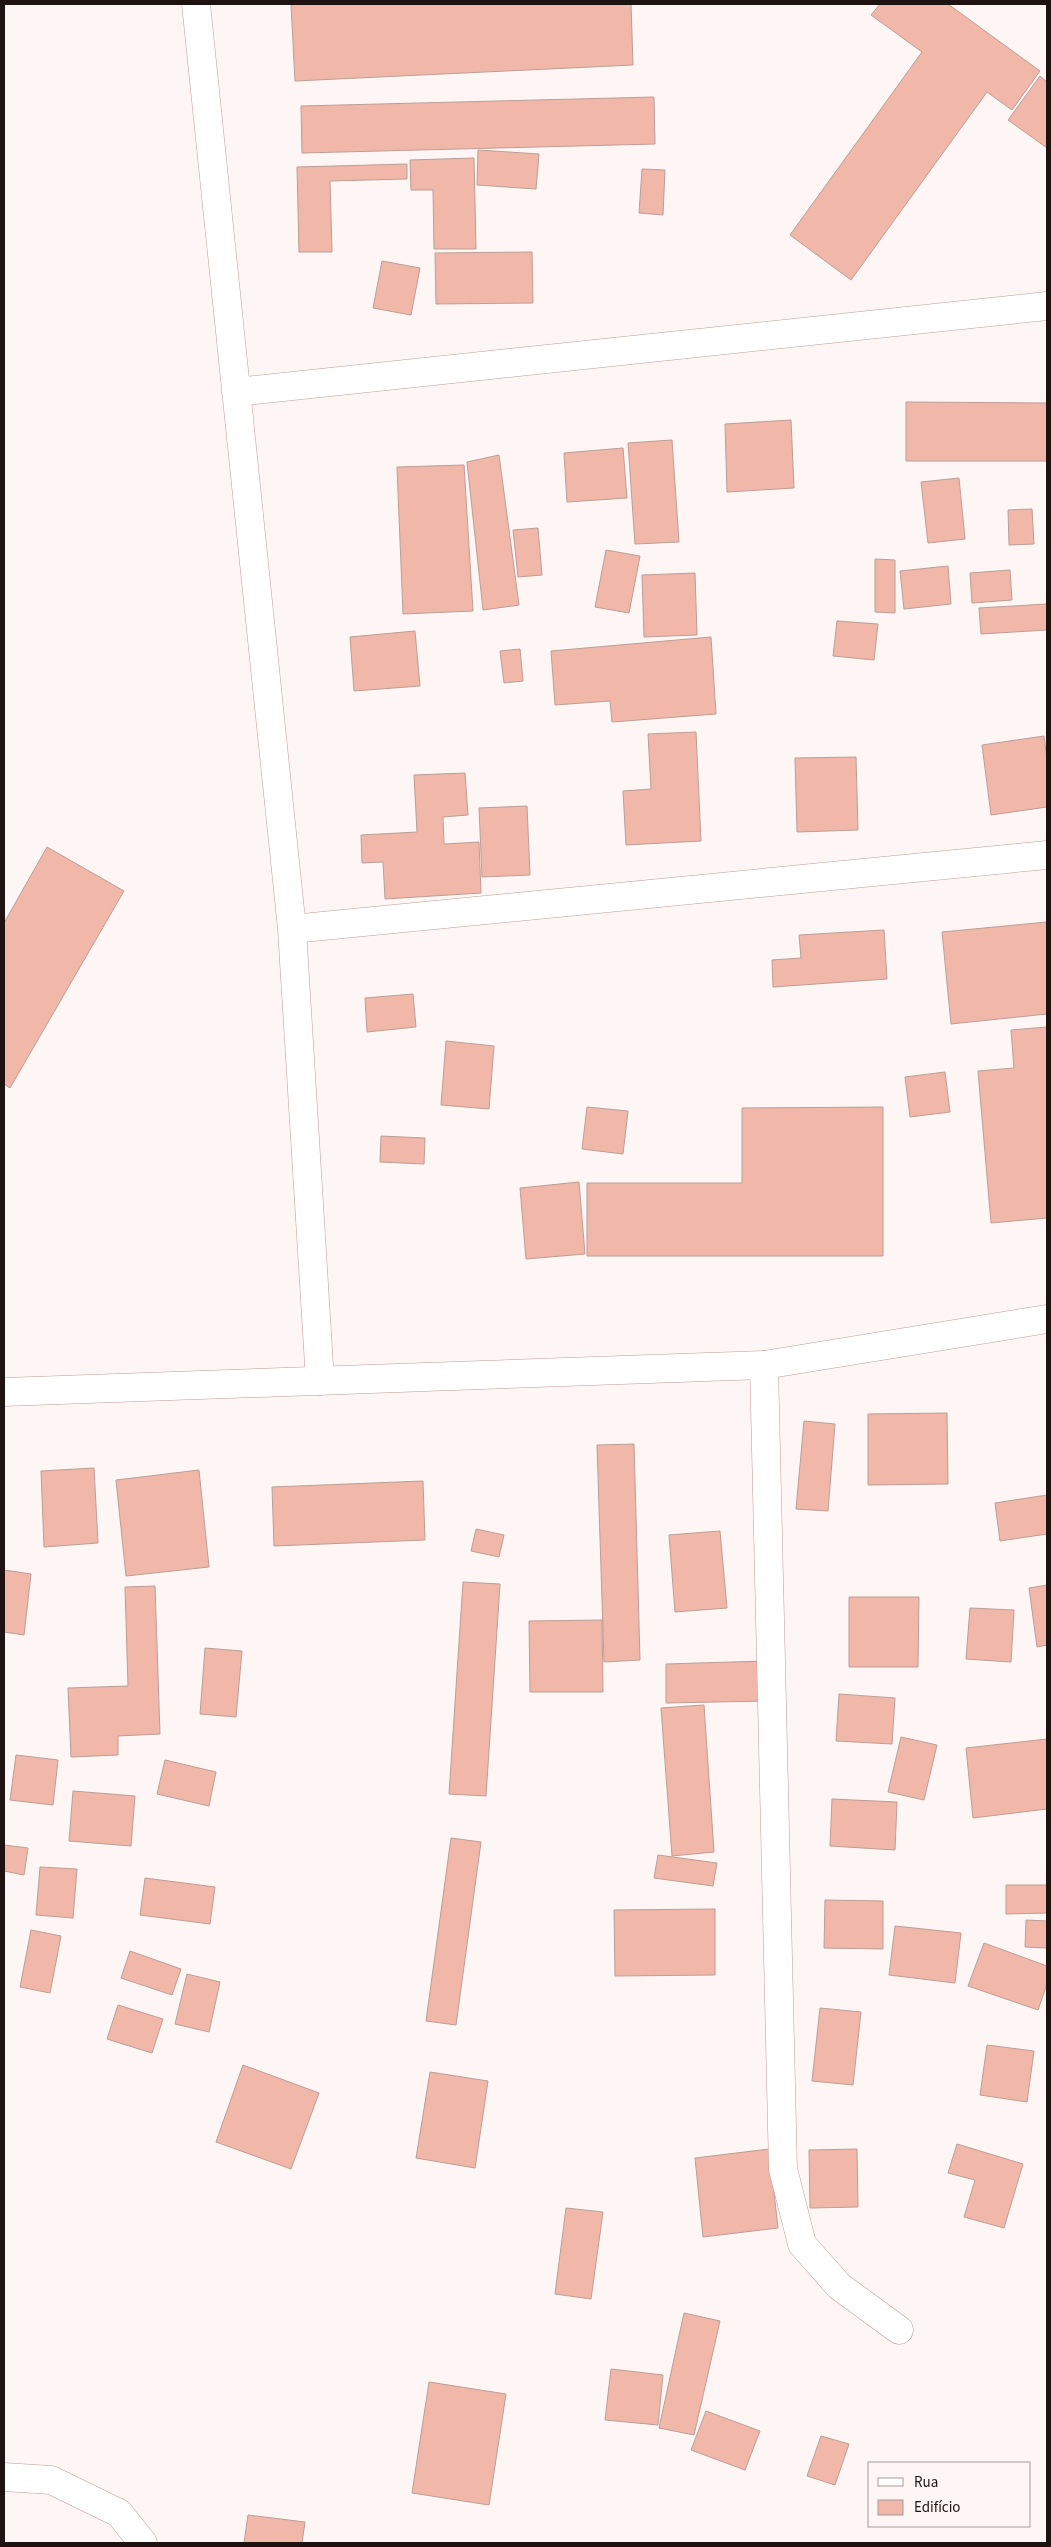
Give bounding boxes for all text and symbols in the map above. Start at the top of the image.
legend [868,2462,1031,2527]
text: Rua [914,2472,938,2493]
text: Edifício [914,2497,961,2518]

